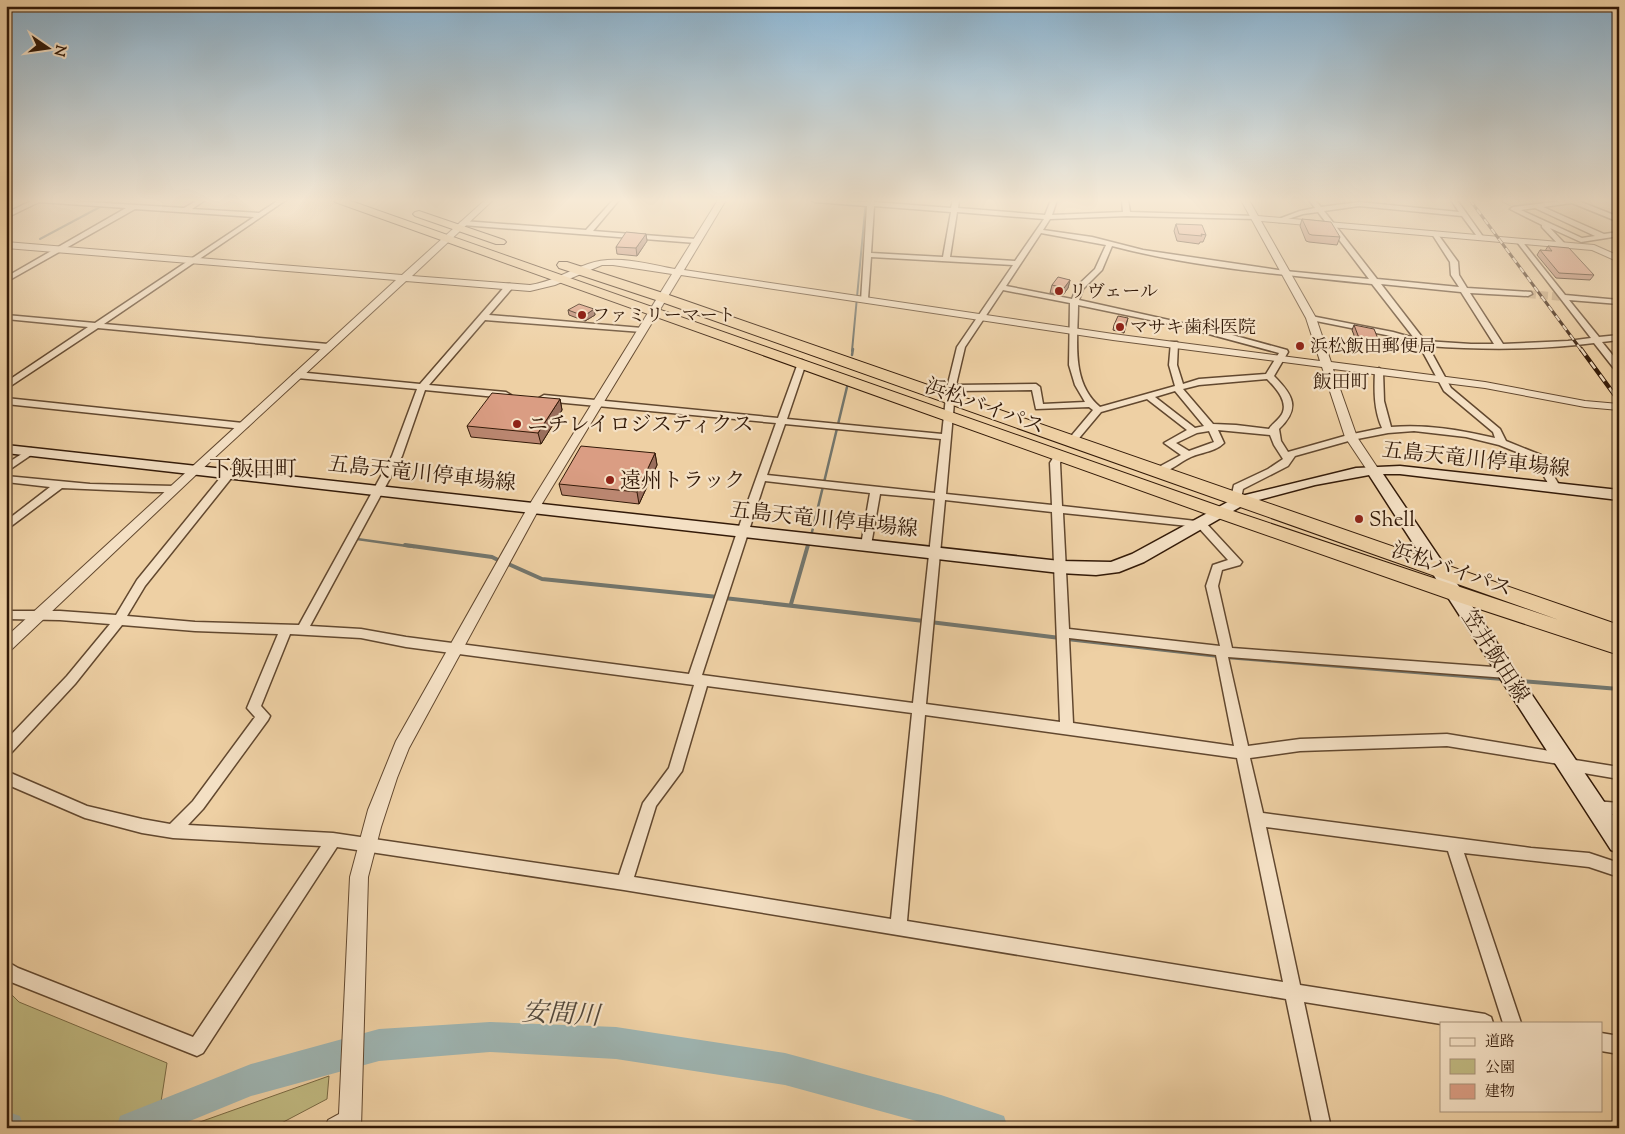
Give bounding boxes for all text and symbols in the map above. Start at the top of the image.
north arrow [22,22,72,72]
text: N [48,43,70,58]
place label: リヴェール [1069,280,1158,306]
marker: リヴェール [1053,285,1065,297]
place label: ファミリーマート [592,304,736,330]
marker: ファミリーマート [576,309,588,321]
place label: マサキ歯科医院 [1130,316,1256,342]
marker: マサキ歯科医院 [1114,321,1126,333]
place label: 浜松飯田郵便局 [1310,335,1436,361]
marker: 浜松飯田郵便局 [1294,340,1306,352]
district label: 飯田町 [1312,370,1370,397]
street label: 浜松バイパス [920,372,1048,443]
place label: ニチレイロジスティクス [527,411,754,441]
marker: ニチレイロジスティクス [511,418,523,430]
street label: 五島天竜川停車場線 [1380,436,1571,486]
street label: 五島天竜川停車場線 [326,450,517,500]
district label: 下飯田町 [209,455,297,487]
place label: 遠州トラック [620,467,746,497]
marker: 遠州トラック [604,474,616,486]
street label: 五島天竜川停車場線 [728,496,919,546]
place label: Shell [1369,506,1415,536]
marker: Shell [1353,513,1365,525]
street label: 浜松バイパス [1387,536,1516,606]
street label: 笠井飯田線 [1453,605,1535,709]
water label: 安間川 [521,995,604,1036]
legend [1440,1022,1602,1112]
text: 道路 [1485,1032,1515,1053]
text: 公園 [1485,1058,1515,1079]
text: 建物 [1485,1082,1515,1103]

